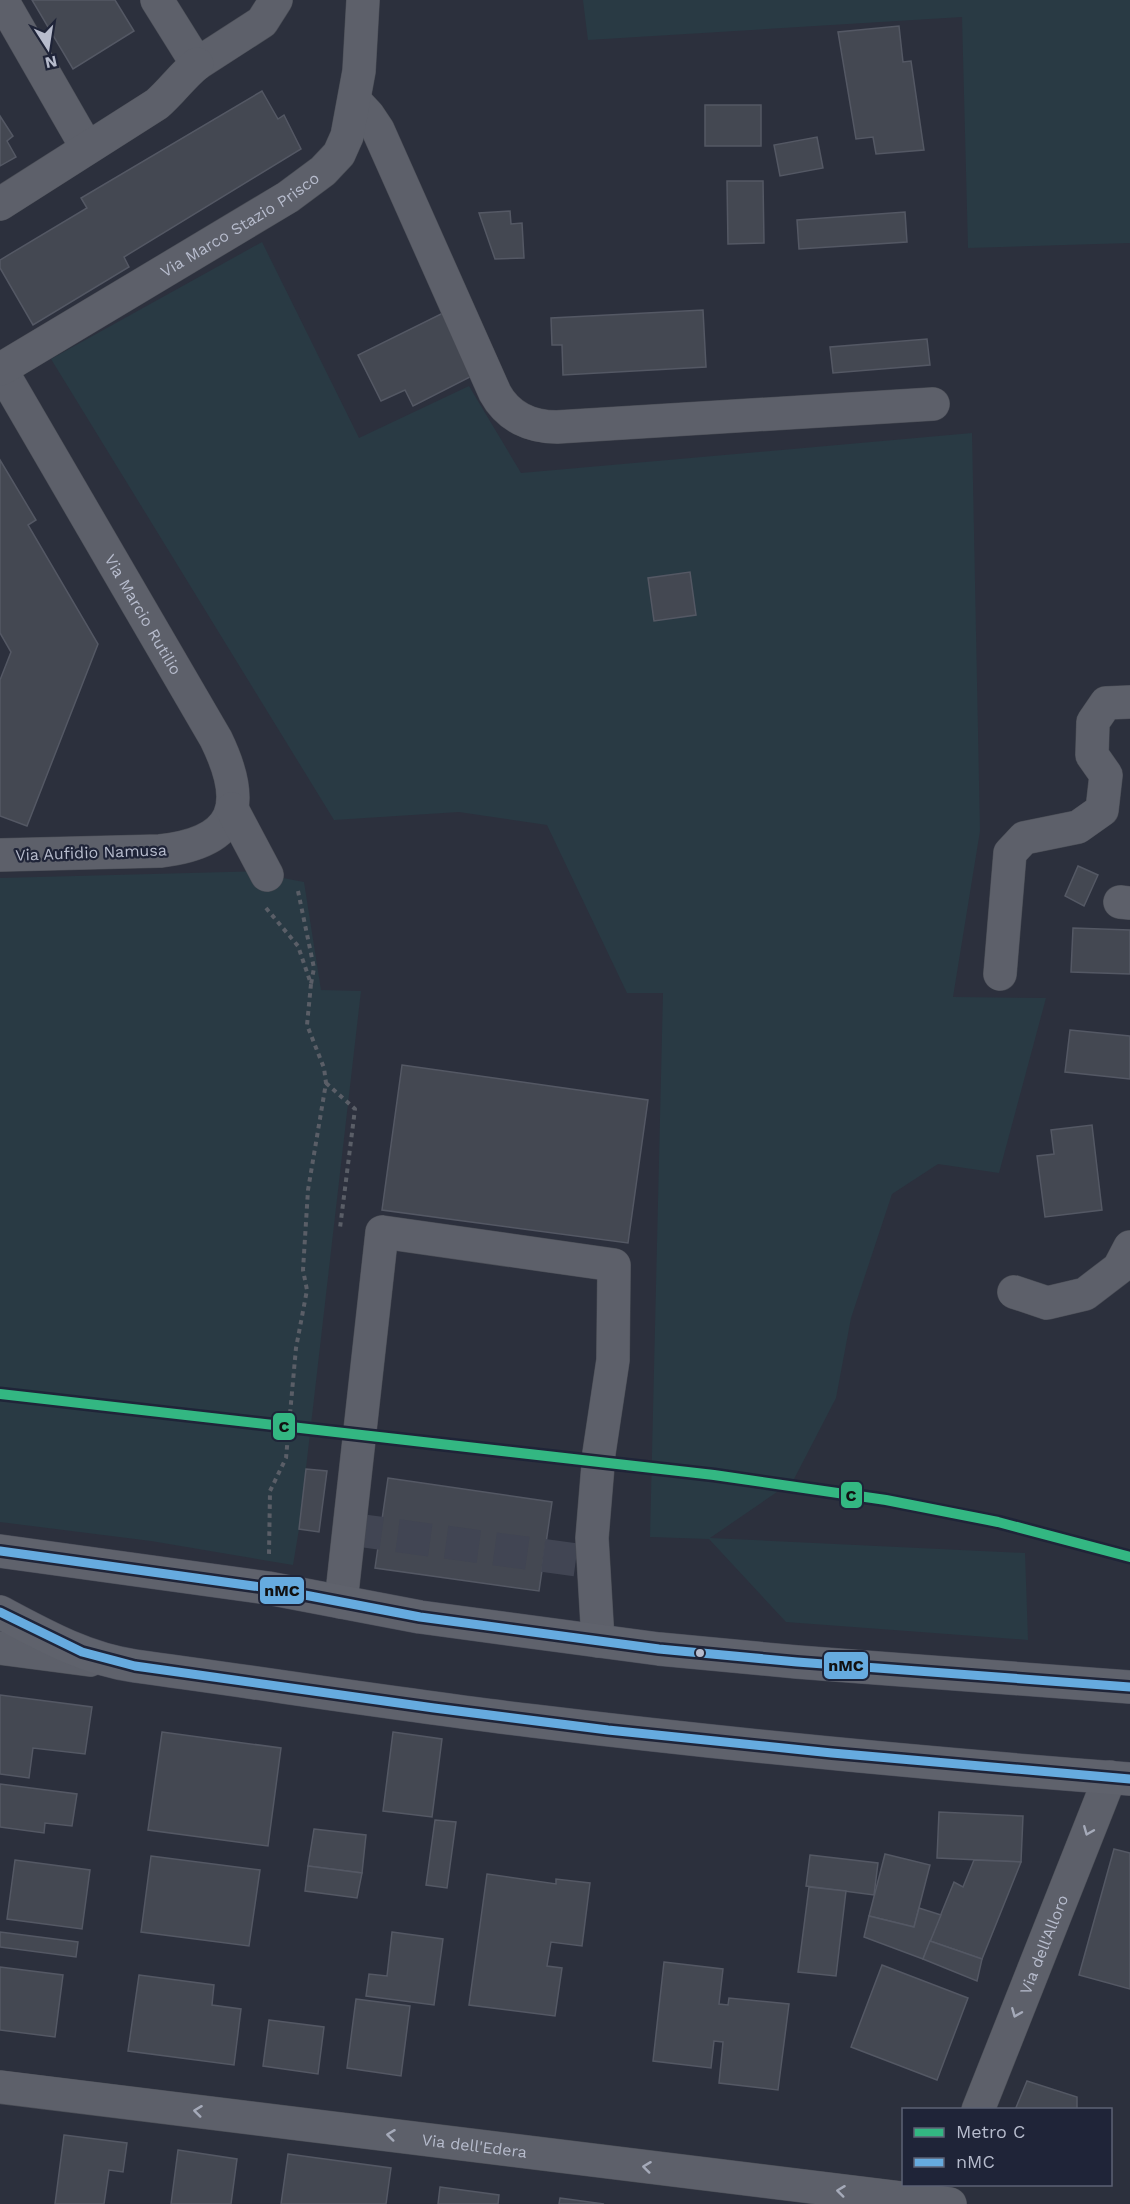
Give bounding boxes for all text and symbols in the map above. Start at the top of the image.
north arrow [18,18,78,78]
text: N [43,52,59,73]
street label: Via Marco Stazio Prisco [157,168,323,281]
street label: Via Marcio Rutilio [101,551,185,678]
street label: Via Aufidio Namusa [15,840,167,865]
line badge: C [272,1412,296,1441]
text: C [279,1417,290,1436]
line badge: C [840,1481,863,1509]
text: C [846,1486,857,1505]
line badge: nMC [259,1576,305,1605]
text: nMC [264,1581,300,1600]
unlabelled marker [694,1647,706,1659]
line badge: nMC [823,1651,869,1680]
text: nMC [828,1656,864,1675]
one-way arrow [1083,1825,1095,1836]
street label: Via dell'Alloro [1016,1892,1072,1997]
one-way arrow [1011,2006,1023,2017]
one-way arrow [193,2105,202,2118]
legend [902,2108,1112,2186]
text: Metro C [956,2121,1025,2142]
one-way arrow [387,2129,396,2142]
street label: Via dell'Edera [421,2130,528,2162]
text: nMC [956,2151,995,2172]
one-way arrow [643,2161,652,2173]
one-way arrow [836,2185,845,2197]

